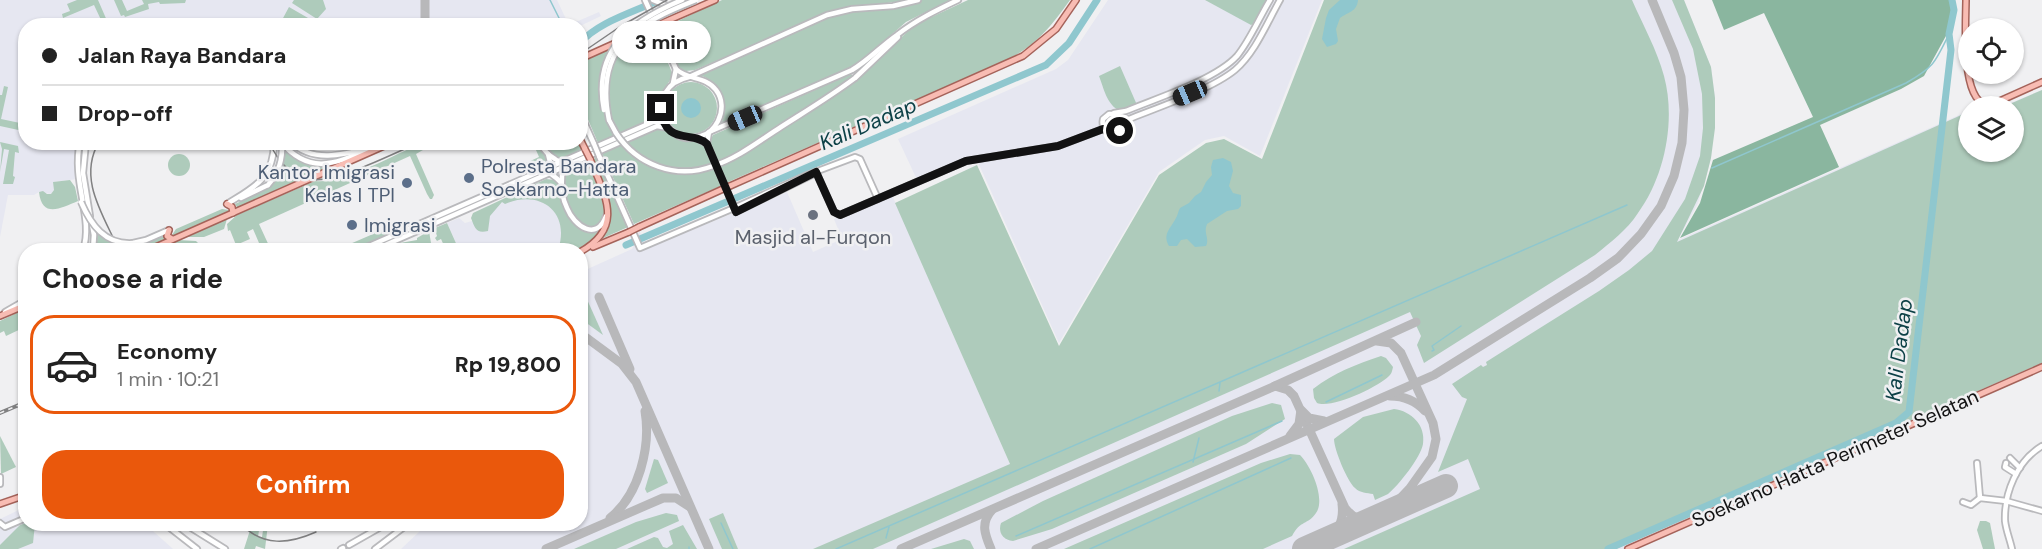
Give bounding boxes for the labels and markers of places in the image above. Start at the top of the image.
place label: Polresta Bandara Soekarno-Hatta [481,153,636,202]
place label: Kantor Imigrasi Kelas I TPI [258,159,395,208]
marker: Polresta Bandara Soekarno-Hatta [462,171,476,185]
marker: Kantor Imigrasi Kelas I TPI [400,176,414,190]
marker: Masjid al-Furqon [806,208,820,222]
place label: Imigrasi [364,212,436,238]
marker: Imigrasi [345,218,359,232]
place label: Masjid al-Furqon [735,224,891,250]

